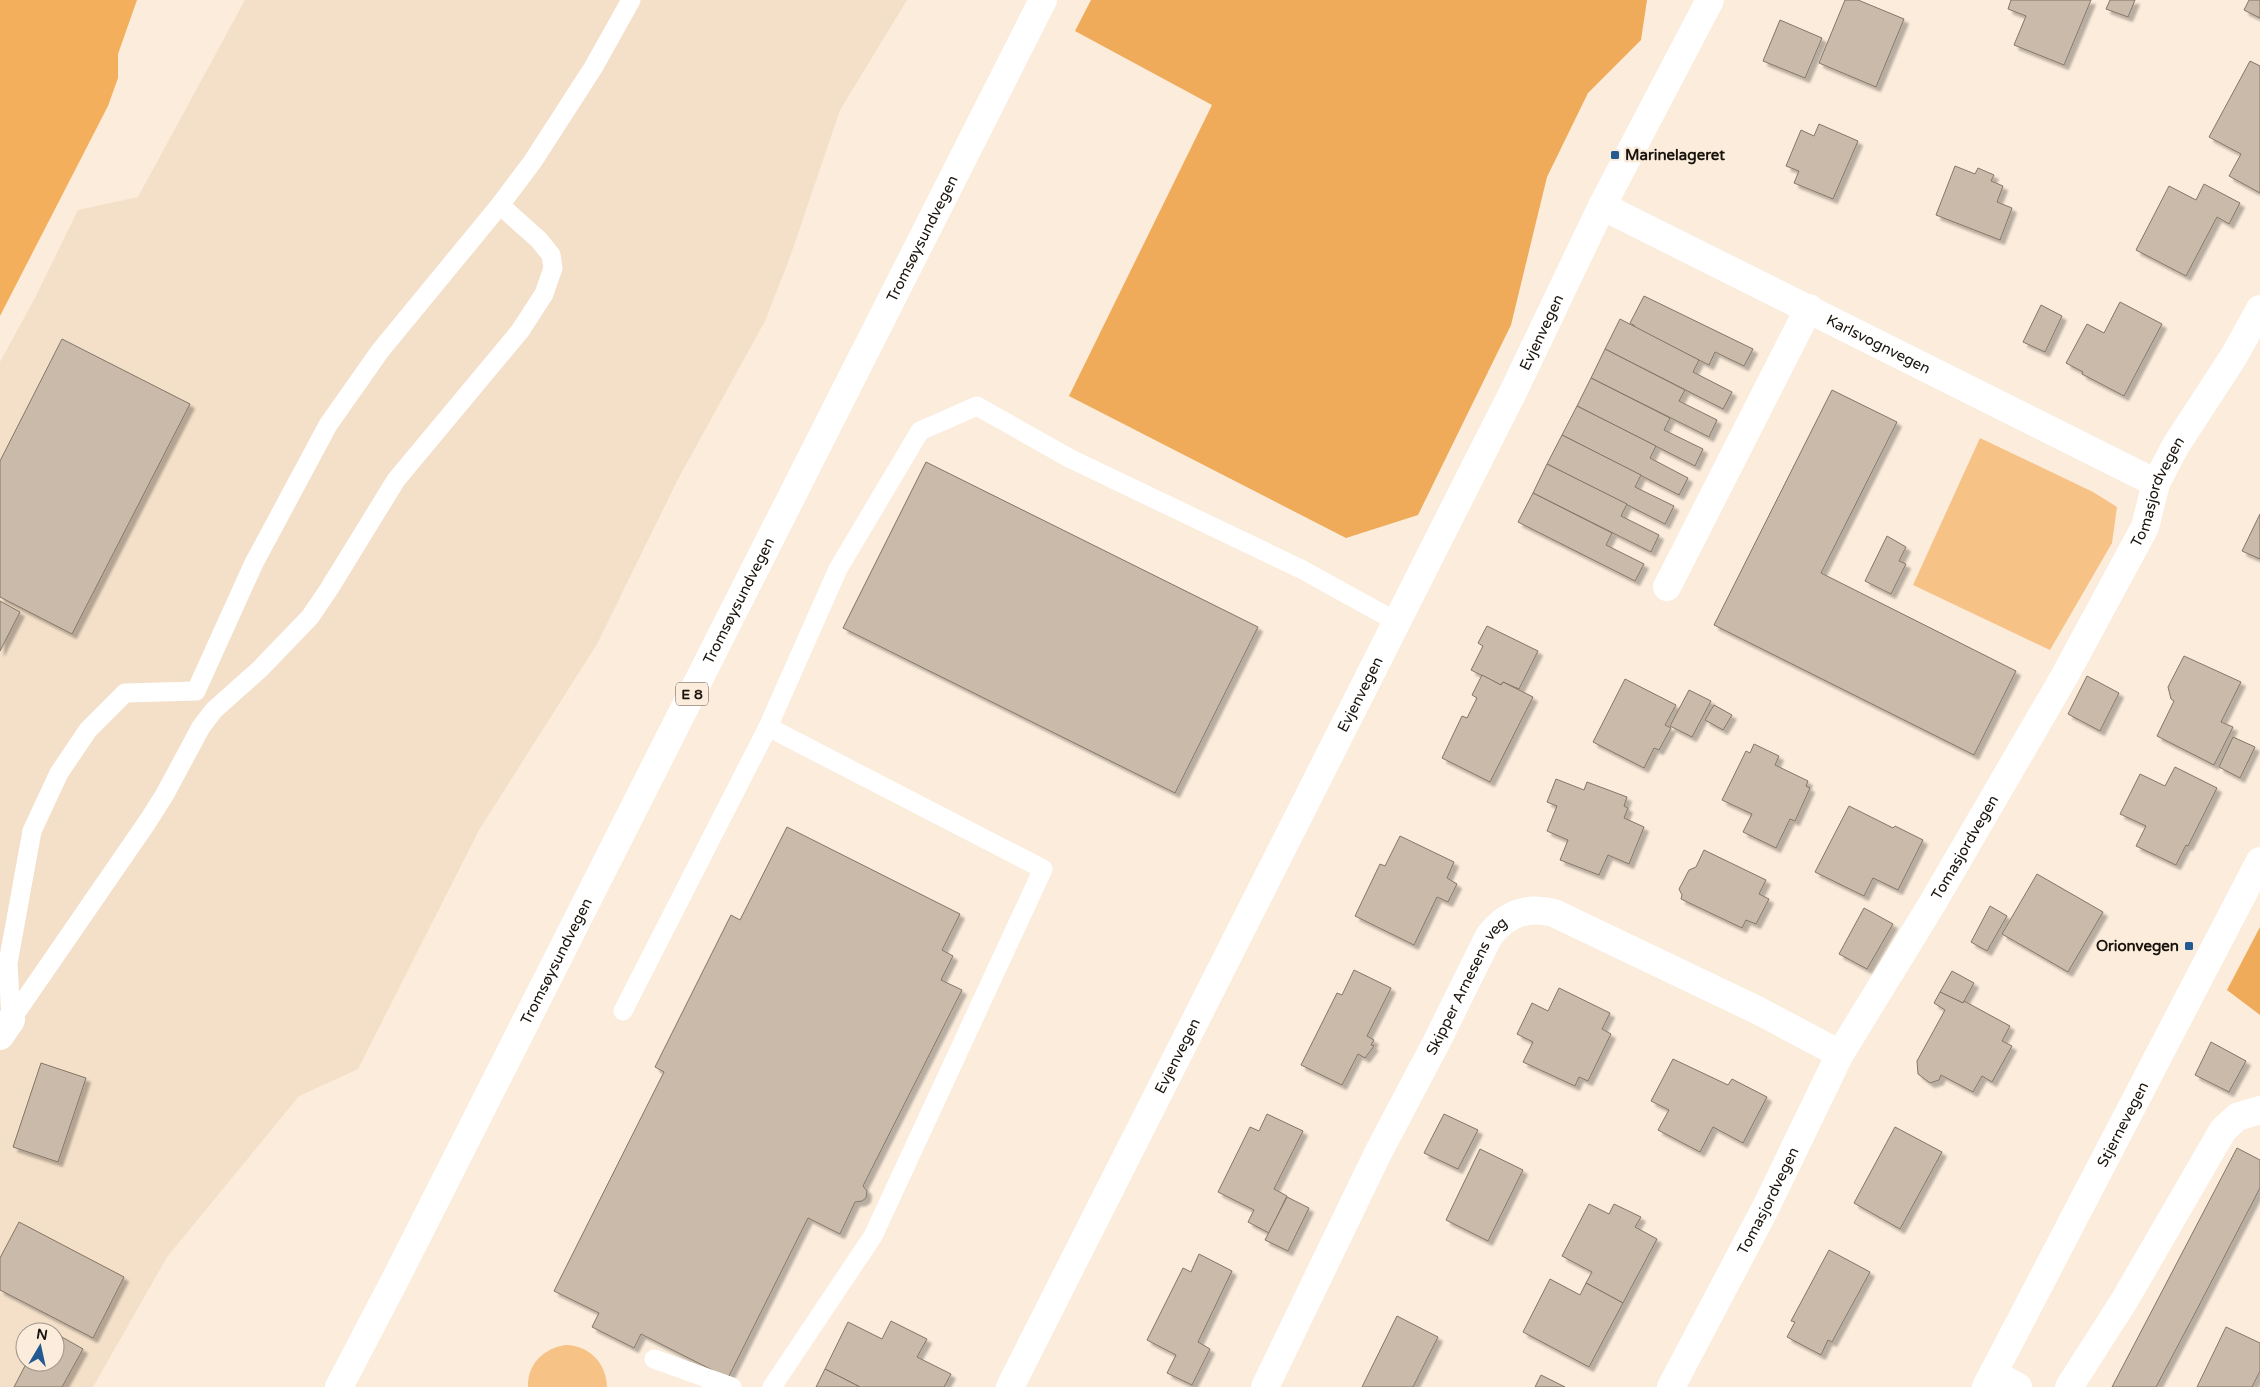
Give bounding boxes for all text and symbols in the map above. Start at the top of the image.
place label: Marinelageret [1625,146,1725,165]
marker: Marinelageret [1609,149,1621,161]
street label: Tromsøysundvegen [883,172,962,305]
street label: Evjenvegen [1516,291,1567,373]
street label: Karlsvognvegen [1823,311,1933,378]
street label: Tomasjordvegen [2127,433,2188,550]
street label: Tromsøysundvegen [699,535,778,667]
street label: Evjenvegen [1334,654,1387,735]
road number: E 8 [676,682,708,706]
street label: Tomasjordvegen [1927,792,2002,903]
street label: Tromsøysundvegen [517,895,596,1028]
street label: Skipper Arnesens veg [1422,913,1511,1058]
place label: Orionvegen [2096,937,2179,956]
marker: Orionvegen [2183,940,2195,952]
street label: Evjenvegen [1151,1015,1204,1097]
street label: Stjernevegen [2093,1079,2152,1170]
street label: Tomasjordvegen [1733,1144,1803,1258]
north arrow [15,1322,65,1372]
text: N [35,1325,49,1344]

